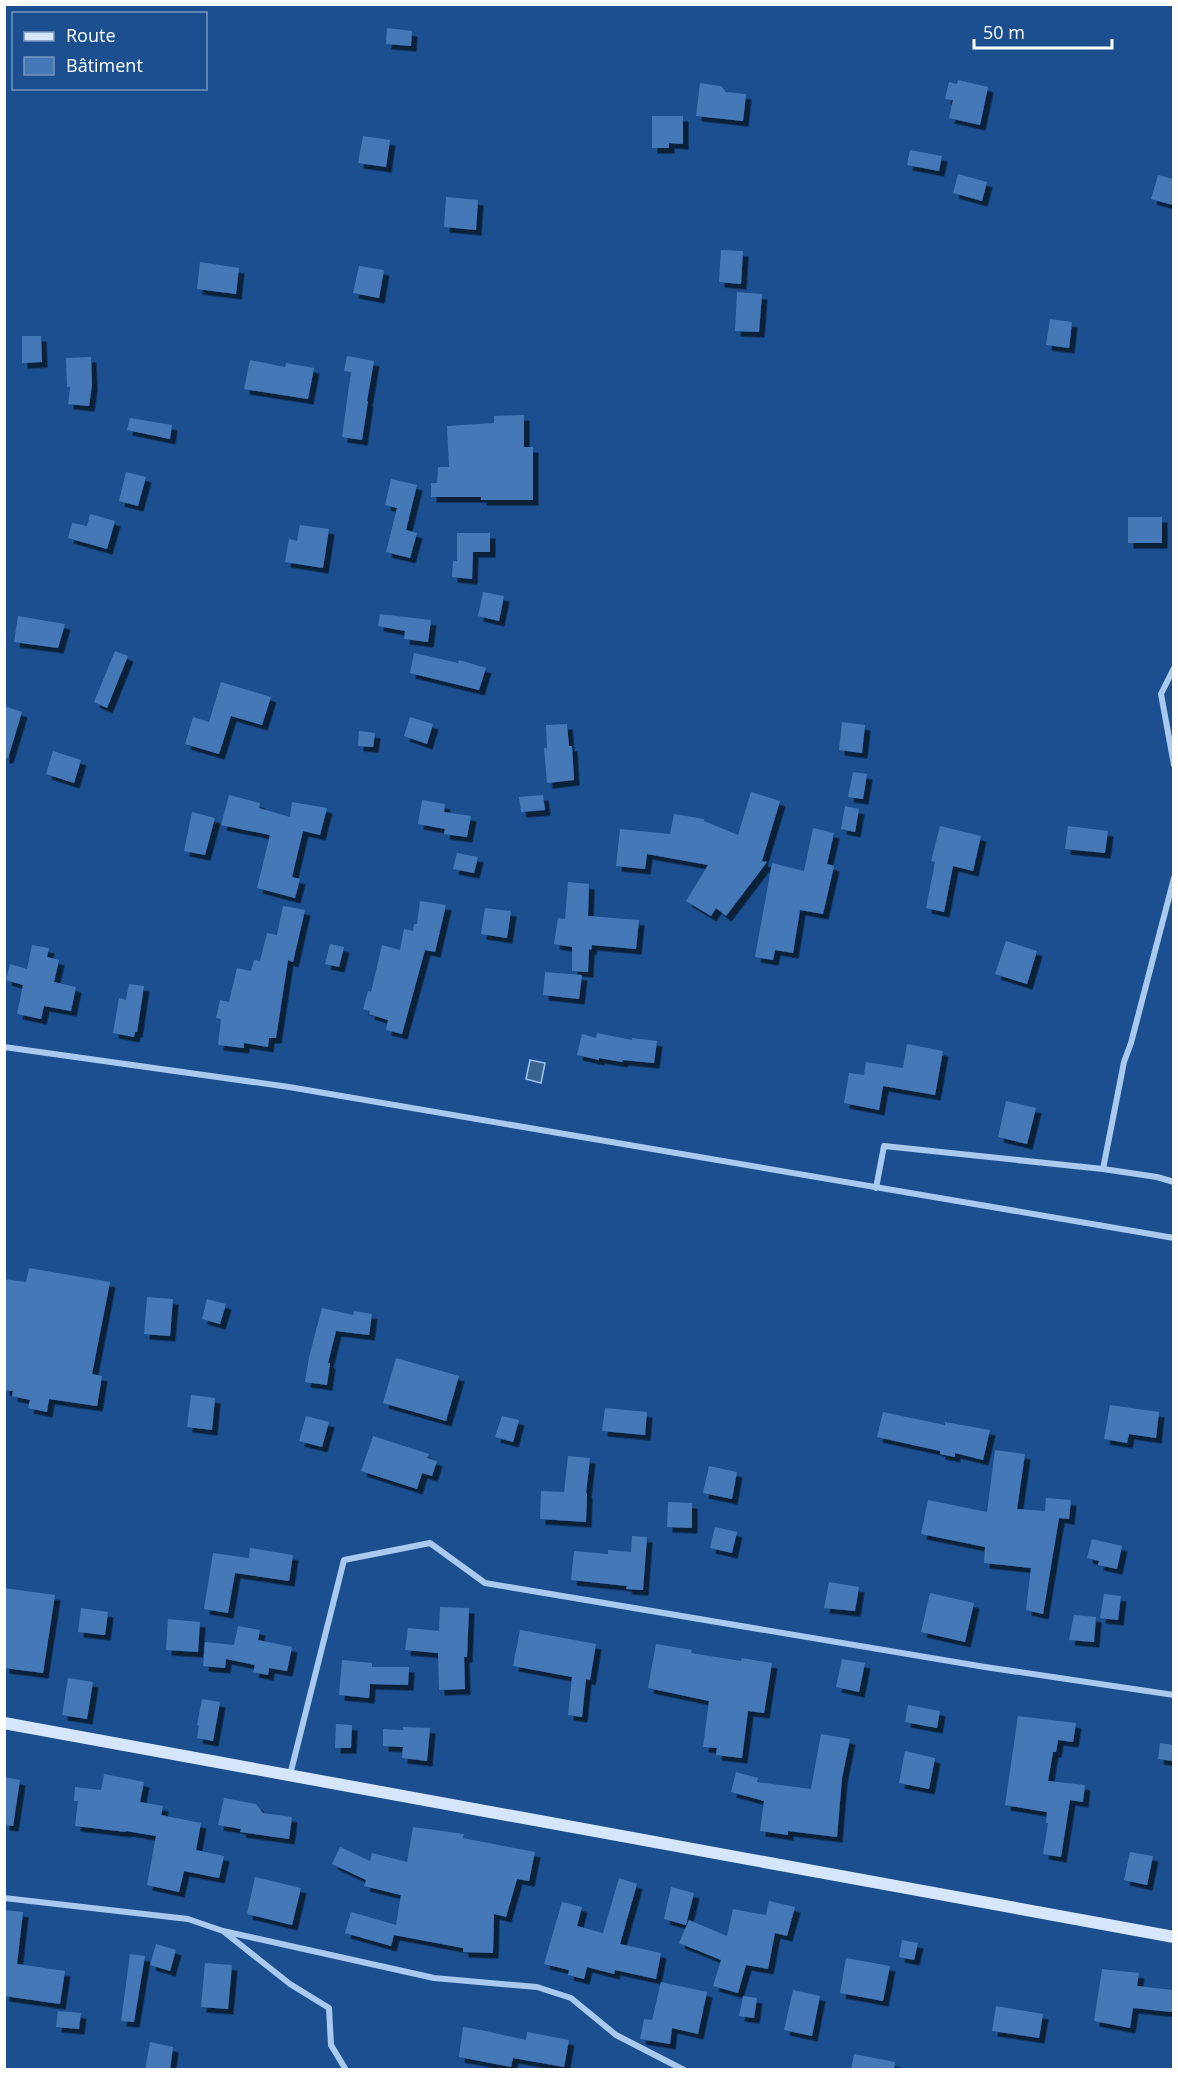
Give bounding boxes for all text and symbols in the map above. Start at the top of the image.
legend [12,12,207,90]
scale bar [974,12,1112,50]
text: 50 m [983,20,1025,44]
text: Route [66,23,116,47]
text: Bâtiment [66,53,143,77]

